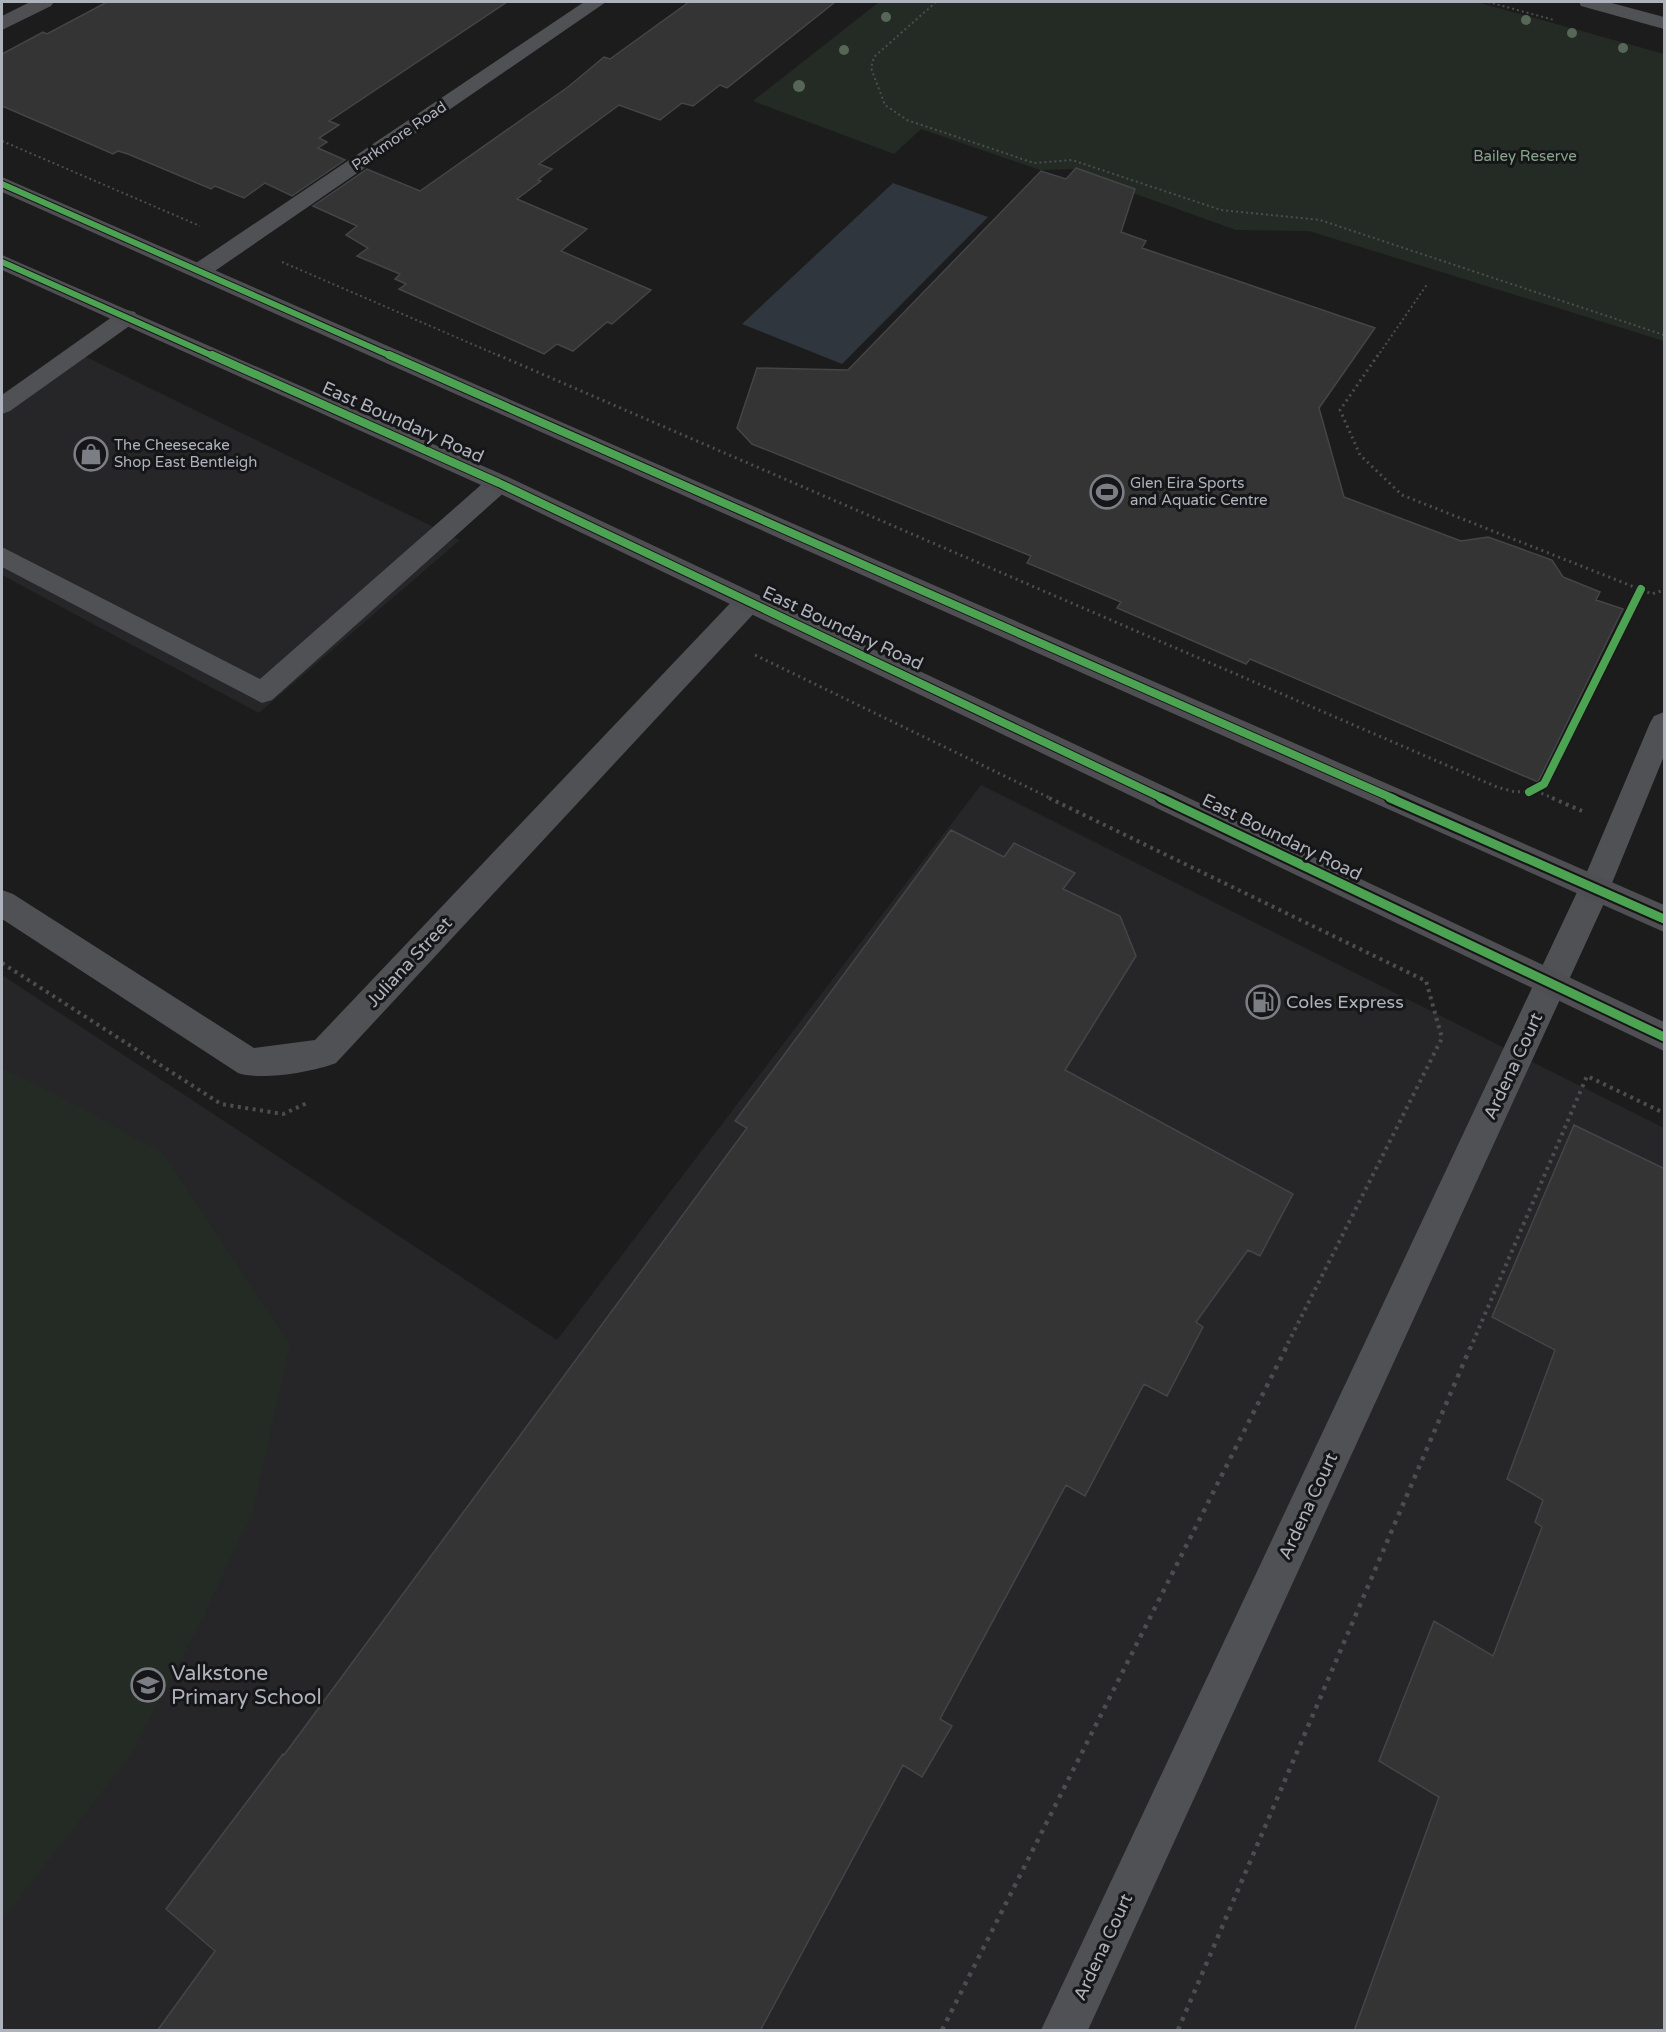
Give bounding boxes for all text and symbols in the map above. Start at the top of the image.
street label: Parkmore Road [348,98,450,174]
park label: Bailey Reserve [1473,147,1577,165]
street label: East Boundary Road [319,376,487,468]
shop icon: The Cheesecake Shop East Bentleigh [73,436,109,472]
place label: The Cheesecake Shop East Bentleigh [114,436,257,471]
sports icon: Glen Eira Sports and Aquatic Centre [1089,474,1125,510]
place label: Glen Eira Sports and Aquatic Centre [1130,474,1268,509]
street label: East Boundary Road [759,581,927,675]
street label: East Boundary Road [1199,789,1365,885]
street label: Juliana Street [362,912,457,1012]
fuel station icon: Coles Express [1245,984,1281,1020]
place label: Coles Express [1286,991,1404,1013]
street label: Ardena Court [1479,1009,1547,1123]
street label: Ardena Court [1274,1449,1342,1563]
place label: Valkstone Primary School [171,1661,322,1710]
school or university icon: Valkstone Primary School [130,1667,166,1703]
street label: Ardena Court [1069,1890,1137,2004]

